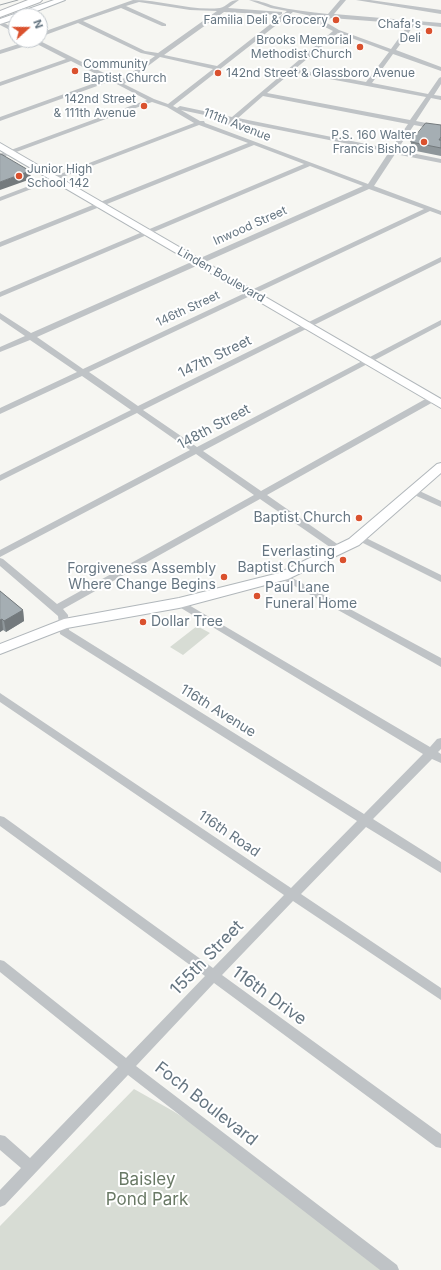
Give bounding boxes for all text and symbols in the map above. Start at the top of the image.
north arrow [8,8,48,48]
place label: Familia Deli & Grocery [203,13,328,27]
marker: Familia Deli & Grocery [331,15,341,25]
place label: Chafa's Deli [377,17,421,45]
text: N [30,18,46,30]
marker: Chafa's Deli [424,26,434,36]
place label: Brooks Memorial Methodist Church [251,33,352,61]
marker: Brooks Memorial Methodist Church [355,42,365,52]
place label: Community Baptist Church [83,57,167,85]
marker: Community Baptist Church [70,66,80,76]
place label: 142nd Street & Glassboro Avenue [226,66,415,80]
marker: 142nd Street & Glassboro Avenue [213,68,223,78]
place label: 142nd Street & 111th Avenue [54,92,136,120]
marker: 142nd Street & 111th Avenue [139,101,149,111]
street label: 111th Avenue [201,105,273,145]
place label: P.S. 160 Walter Francis Bishop [331,128,416,156]
marker: P.S. 160 Walter Francis Bishop [419,137,429,147]
place label: Junior High School 142 [27,162,92,190]
marker: Junior High School 142 [14,171,24,181]
street label: Inwood Street [211,203,289,249]
street label: Linden Boulevard [175,244,267,306]
street label: 146th Street [154,288,222,330]
street label: 147th Street [176,332,254,382]
street label: 148th Street [175,401,253,453]
place label: Baptist Church [253,510,351,526]
marker: Baptist Church [354,513,364,523]
place label: Everlasting Baptist Church [237,544,335,576]
marker: Everlasting Baptist Church [338,555,348,565]
place label: Forgiveness Assembly Where Change Begins [67,561,216,594]
marker: Forgiveness Assembly Where Change Begins [219,572,229,582]
place label: Paul Lane Funeral Home [265,580,357,612]
marker: Paul Lane Funeral Home [252,591,262,601]
place label: Dollar Tree [151,614,223,630]
marker: Dollar Tree [138,617,148,627]
street label: 116th Avenue [177,681,259,741]
street label: 116th Road [195,807,263,861]
street label: 155th Street [166,916,248,1000]
street label: 116th Drive [228,962,310,1030]
street label: Foch Boulevard [151,1058,261,1150]
park label: Baisley Pond Park [106,1170,188,1210]

